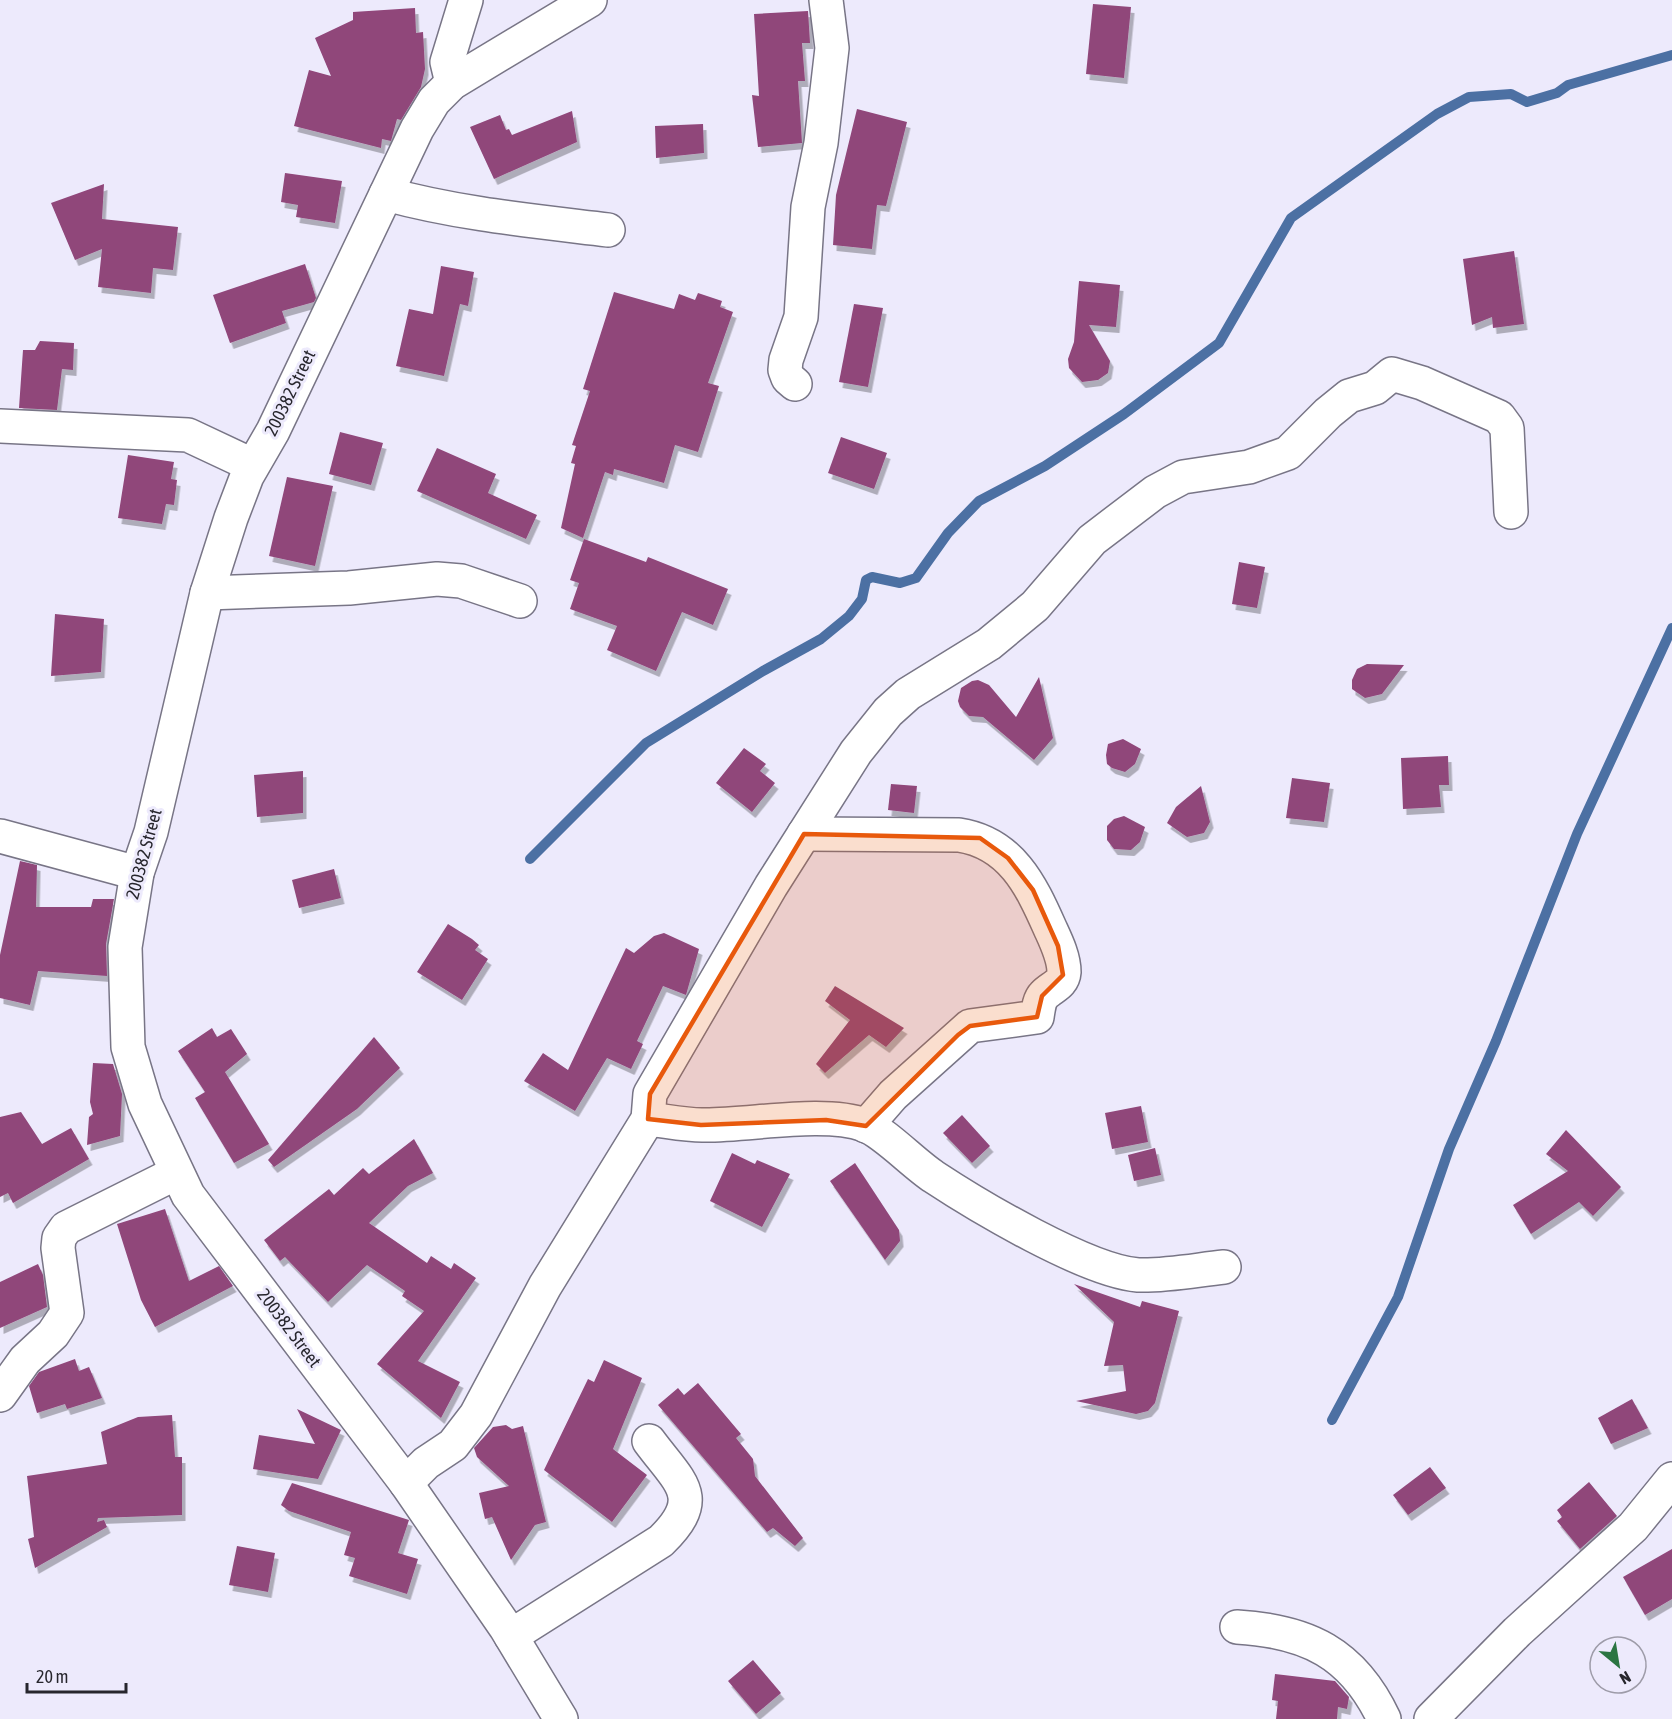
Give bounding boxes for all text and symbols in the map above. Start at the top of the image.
street label: 200382 Street [260,347,319,439]
street label: 200382 Street [121,806,166,901]
street label: 200382 Street [253,1284,326,1371]
north arrow [1588,1635,1648,1695]
scale bar [27,1656,126,1694]
text: 20 m [36,1666,68,1687]
text: N [1617,1668,1634,1688]

